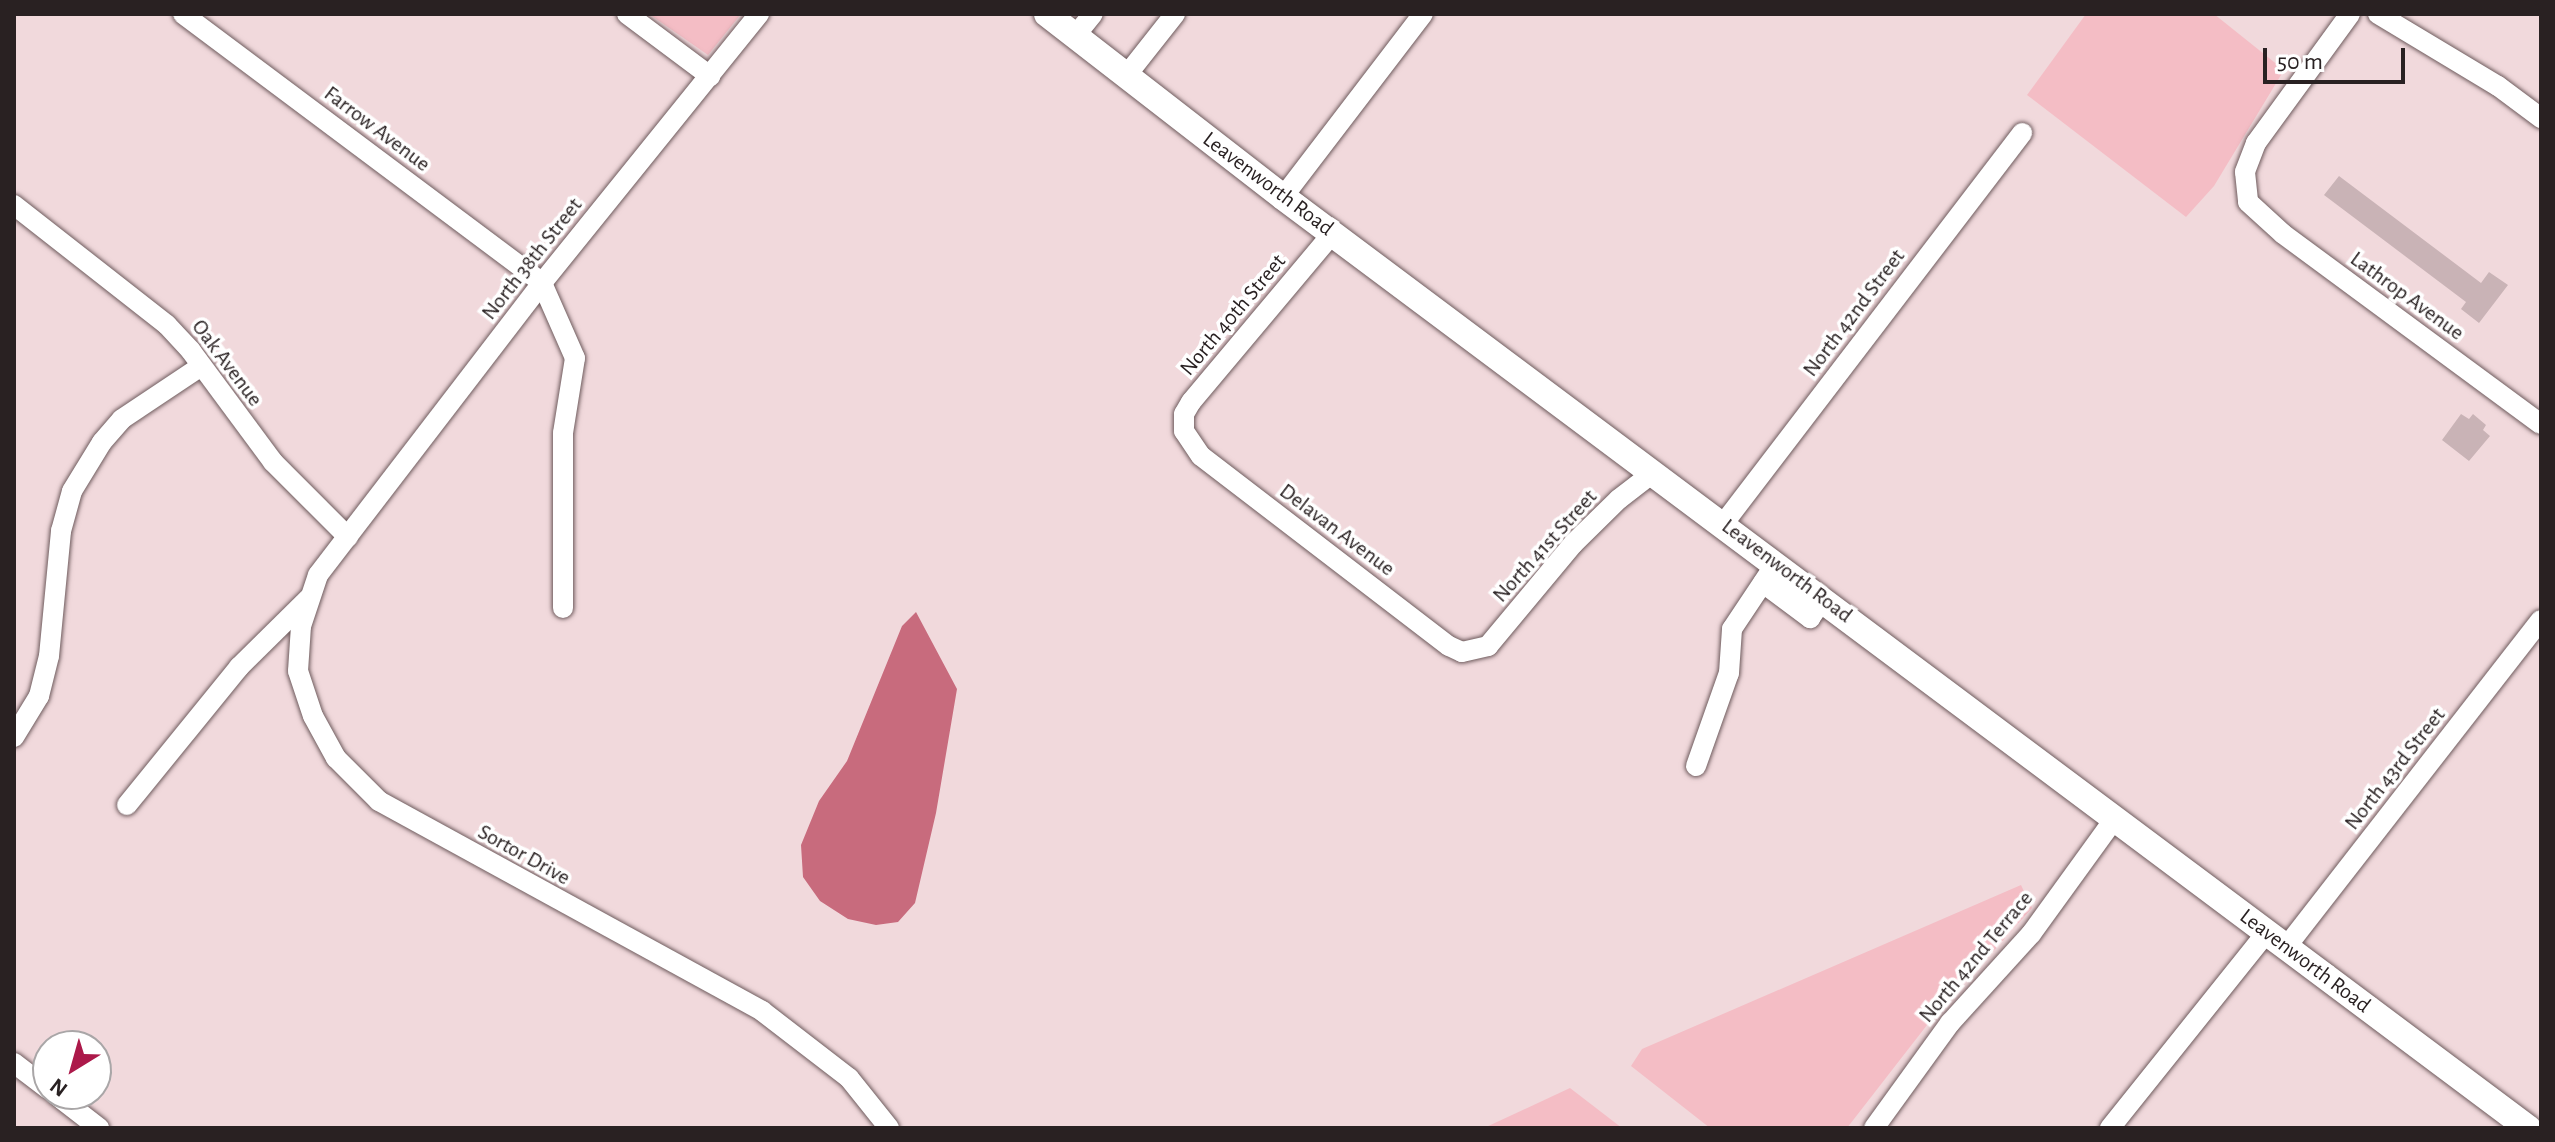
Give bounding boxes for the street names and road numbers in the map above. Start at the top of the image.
street label: Farrow Avenue [319,81,435,177]
street label: Leavenworth Road [1197,126,1339,242]
street label: North 38th Street [476,193,588,325]
street label: North 42nd Street [1797,244,1911,382]
street label: Lathrop Avenue [2345,246,2469,346]
street label: North 40th Street [1175,249,1291,381]
street label: Oak Avenue [186,314,268,412]
street label: Delavan Avenue [1274,478,1400,582]
street label: North 41st Street [1487,484,1603,608]
street label: Leavenworth Road [1716,513,1858,629]
street label: North 43rd Street [2339,703,2451,835]
street label: Sortor Drive [473,819,575,891]
street label: North 42nd Terrace [1913,886,2039,1028]
street label: Leavenworth Road [2234,903,2376,1019]

